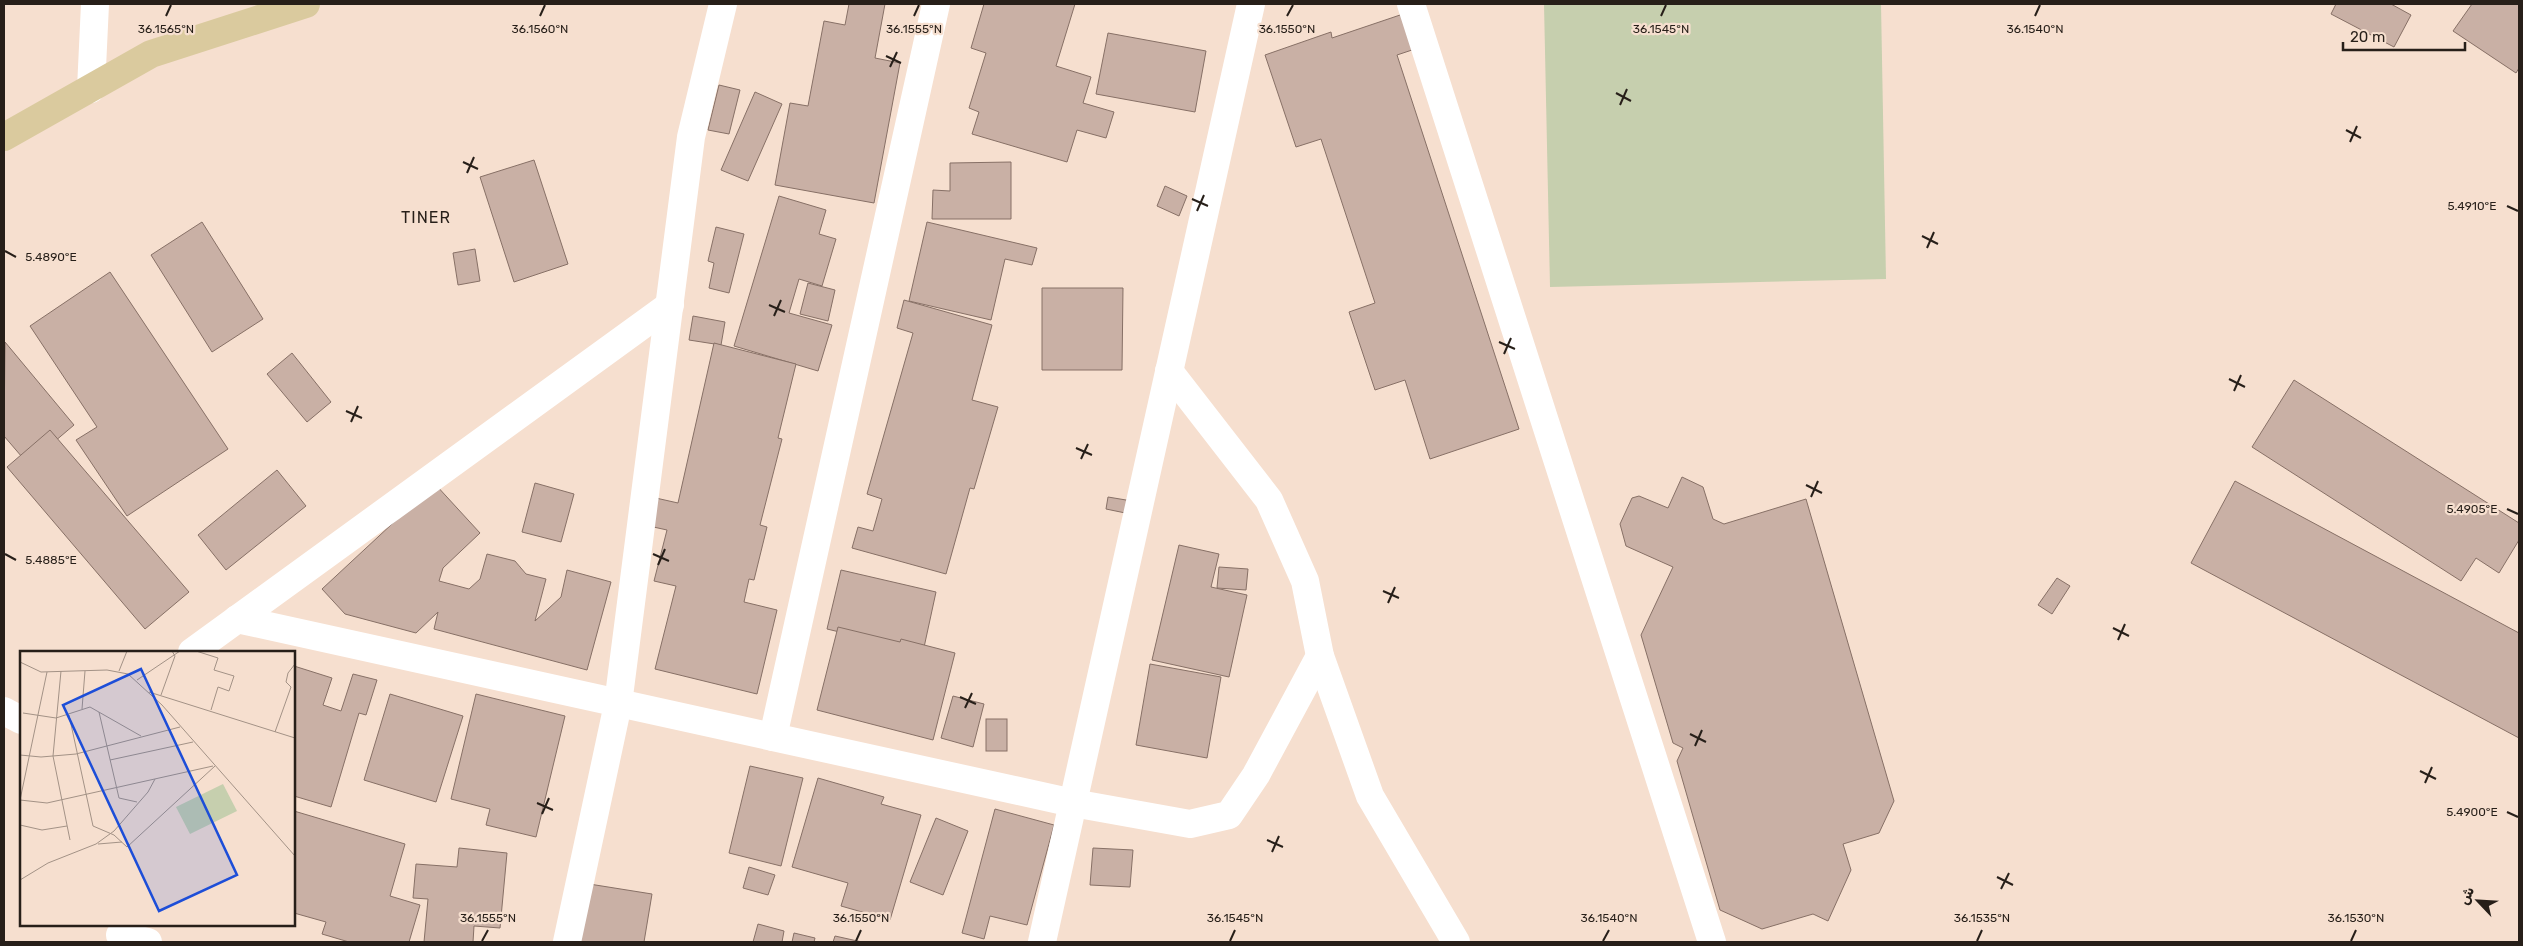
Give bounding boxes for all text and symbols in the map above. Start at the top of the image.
scale bar [2343,20,2466,52]
text: 36.1565°N [138,22,194,36]
text: 36.1560°N [512,22,568,36]
text: 36.1555°N [886,22,942,36]
text: 36.1550°N [1259,22,1315,36]
text: 36.1545°N [1633,22,1689,36]
text: 36.1540°N [2007,22,2064,36]
text: 20 m [2350,28,2385,46]
text: 5.4910°E [2447,199,2497,213]
district label: TINER [401,208,451,227]
text: 5.4890°E [25,250,77,264]
text: 5.4905°E [2446,502,2498,516]
text: 5.4885°E [25,553,77,567]
inset map [20,651,295,926]
text: 5.4900°E [2446,805,2498,819]
north arrow [2453,876,2503,926]
text: ش [2455,884,2478,907]
text: 36.1555°N [460,911,516,925]
text: 36.1550°N [833,911,889,925]
text: 36.1545°N [1207,911,1263,925]
text: 36.1540°N [1581,911,1638,925]
text: 36.1535°N [1954,911,2010,925]
text: 36.1530°N [2328,911,2384,925]

